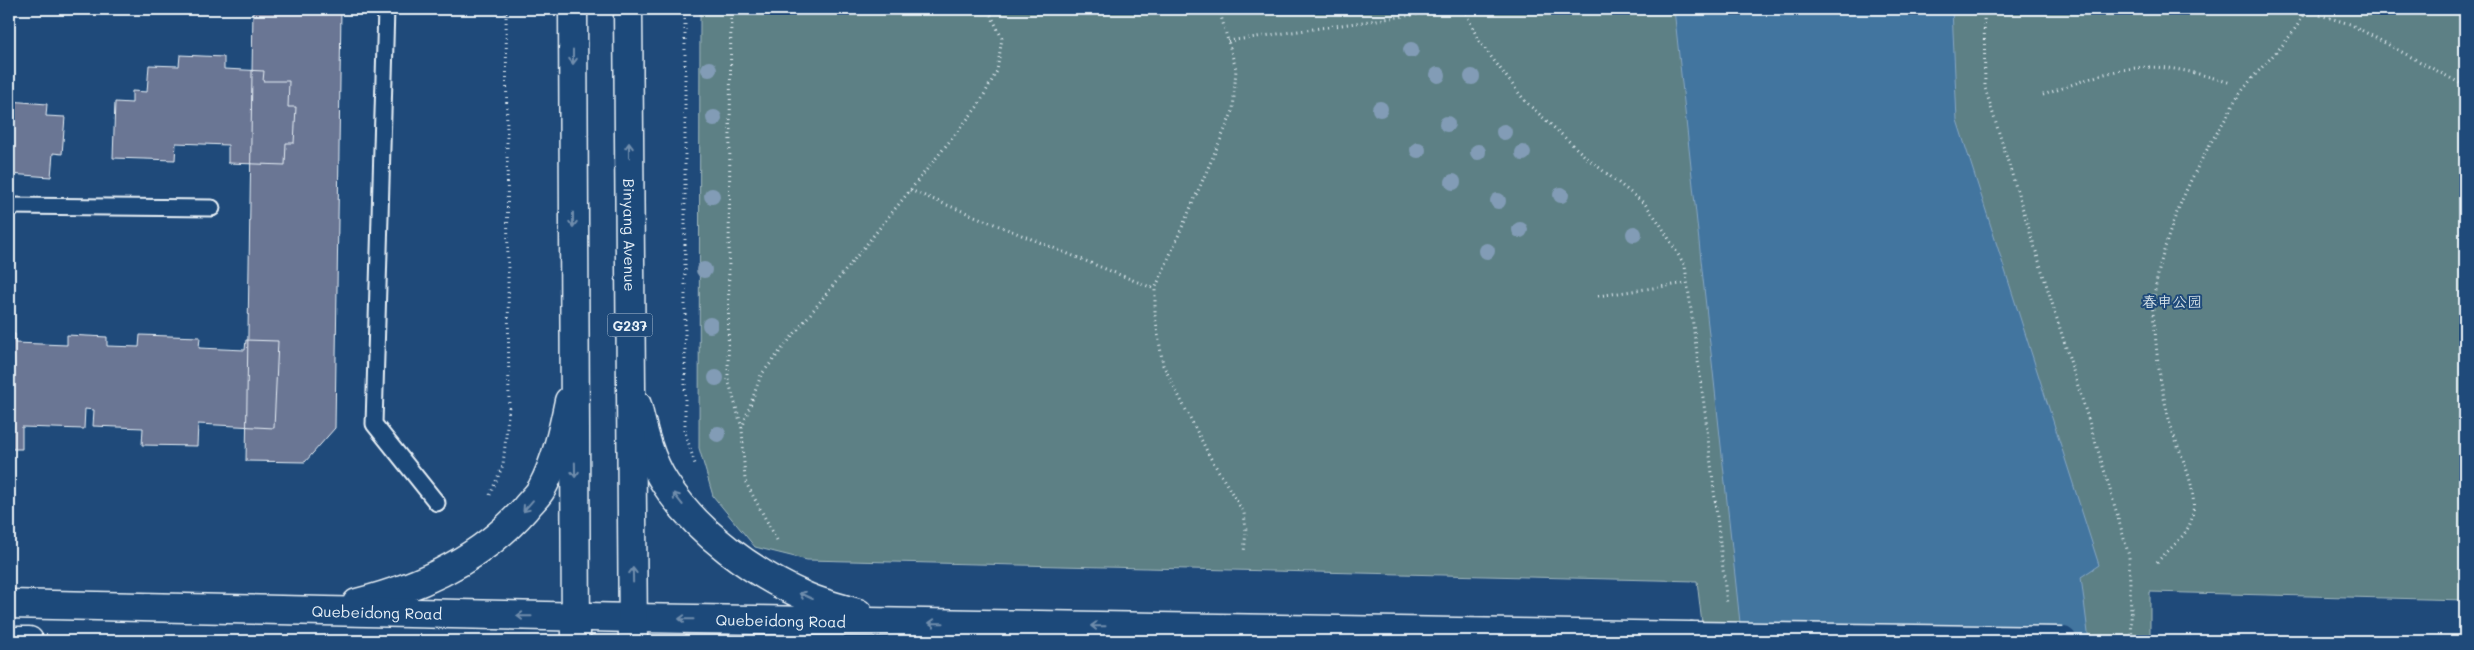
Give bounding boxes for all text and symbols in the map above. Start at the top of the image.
one-way arrow [568,49,578,65]
one-way arrow [624,142,634,158]
street label: Binyang Avenue [619,178,640,292]
one-way arrow [569,212,578,228]
park label: 春申公园 [2142,291,2202,311]
road number: G237 [608,314,652,336]
one-way arrow [570,462,580,478]
one-way arrow [672,493,683,506]
one-way arrow [522,499,533,512]
one-way arrow [628,567,637,583]
one-way arrow [799,590,814,600]
street label: Quebeidong Road [312,601,442,624]
street label: Quebeidong Road [715,609,846,632]
one-way arrow [516,611,532,621]
one-way arrow [678,614,694,624]
one-way arrow [928,618,944,628]
one-way arrow [1091,621,1107,631]

